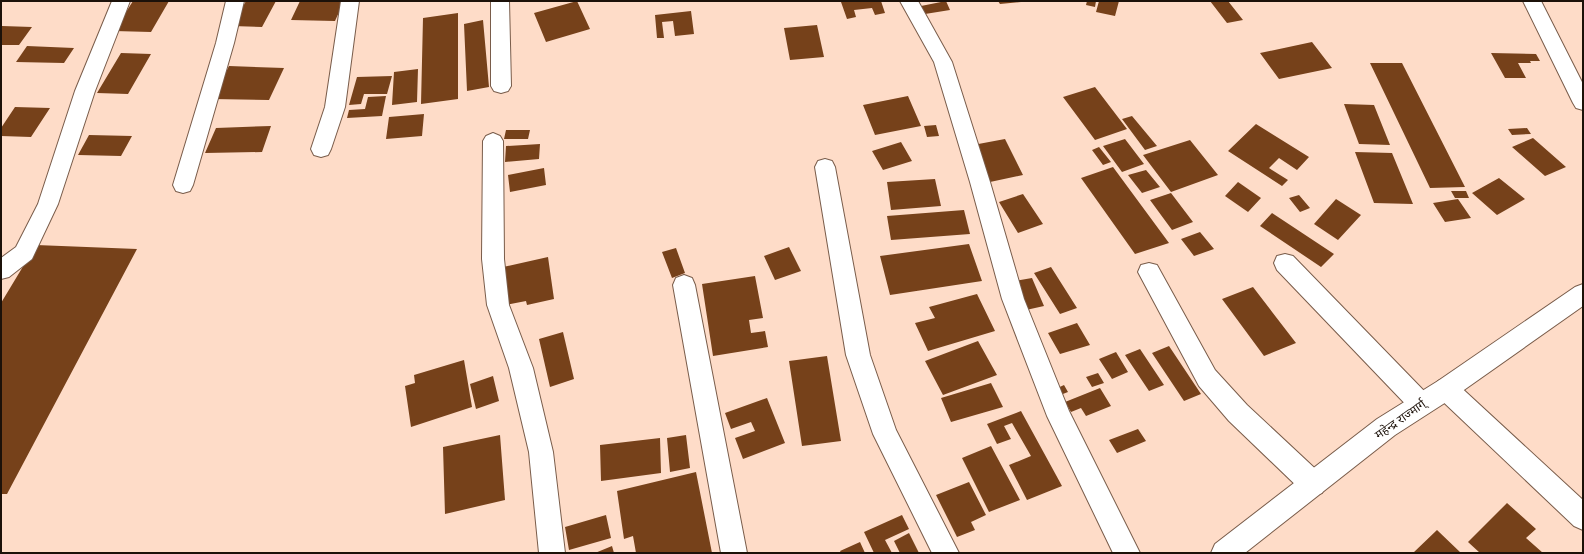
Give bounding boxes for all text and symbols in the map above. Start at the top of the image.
street label: महेन्द्र राज्मार्ग् [1371,394,1431,443]

